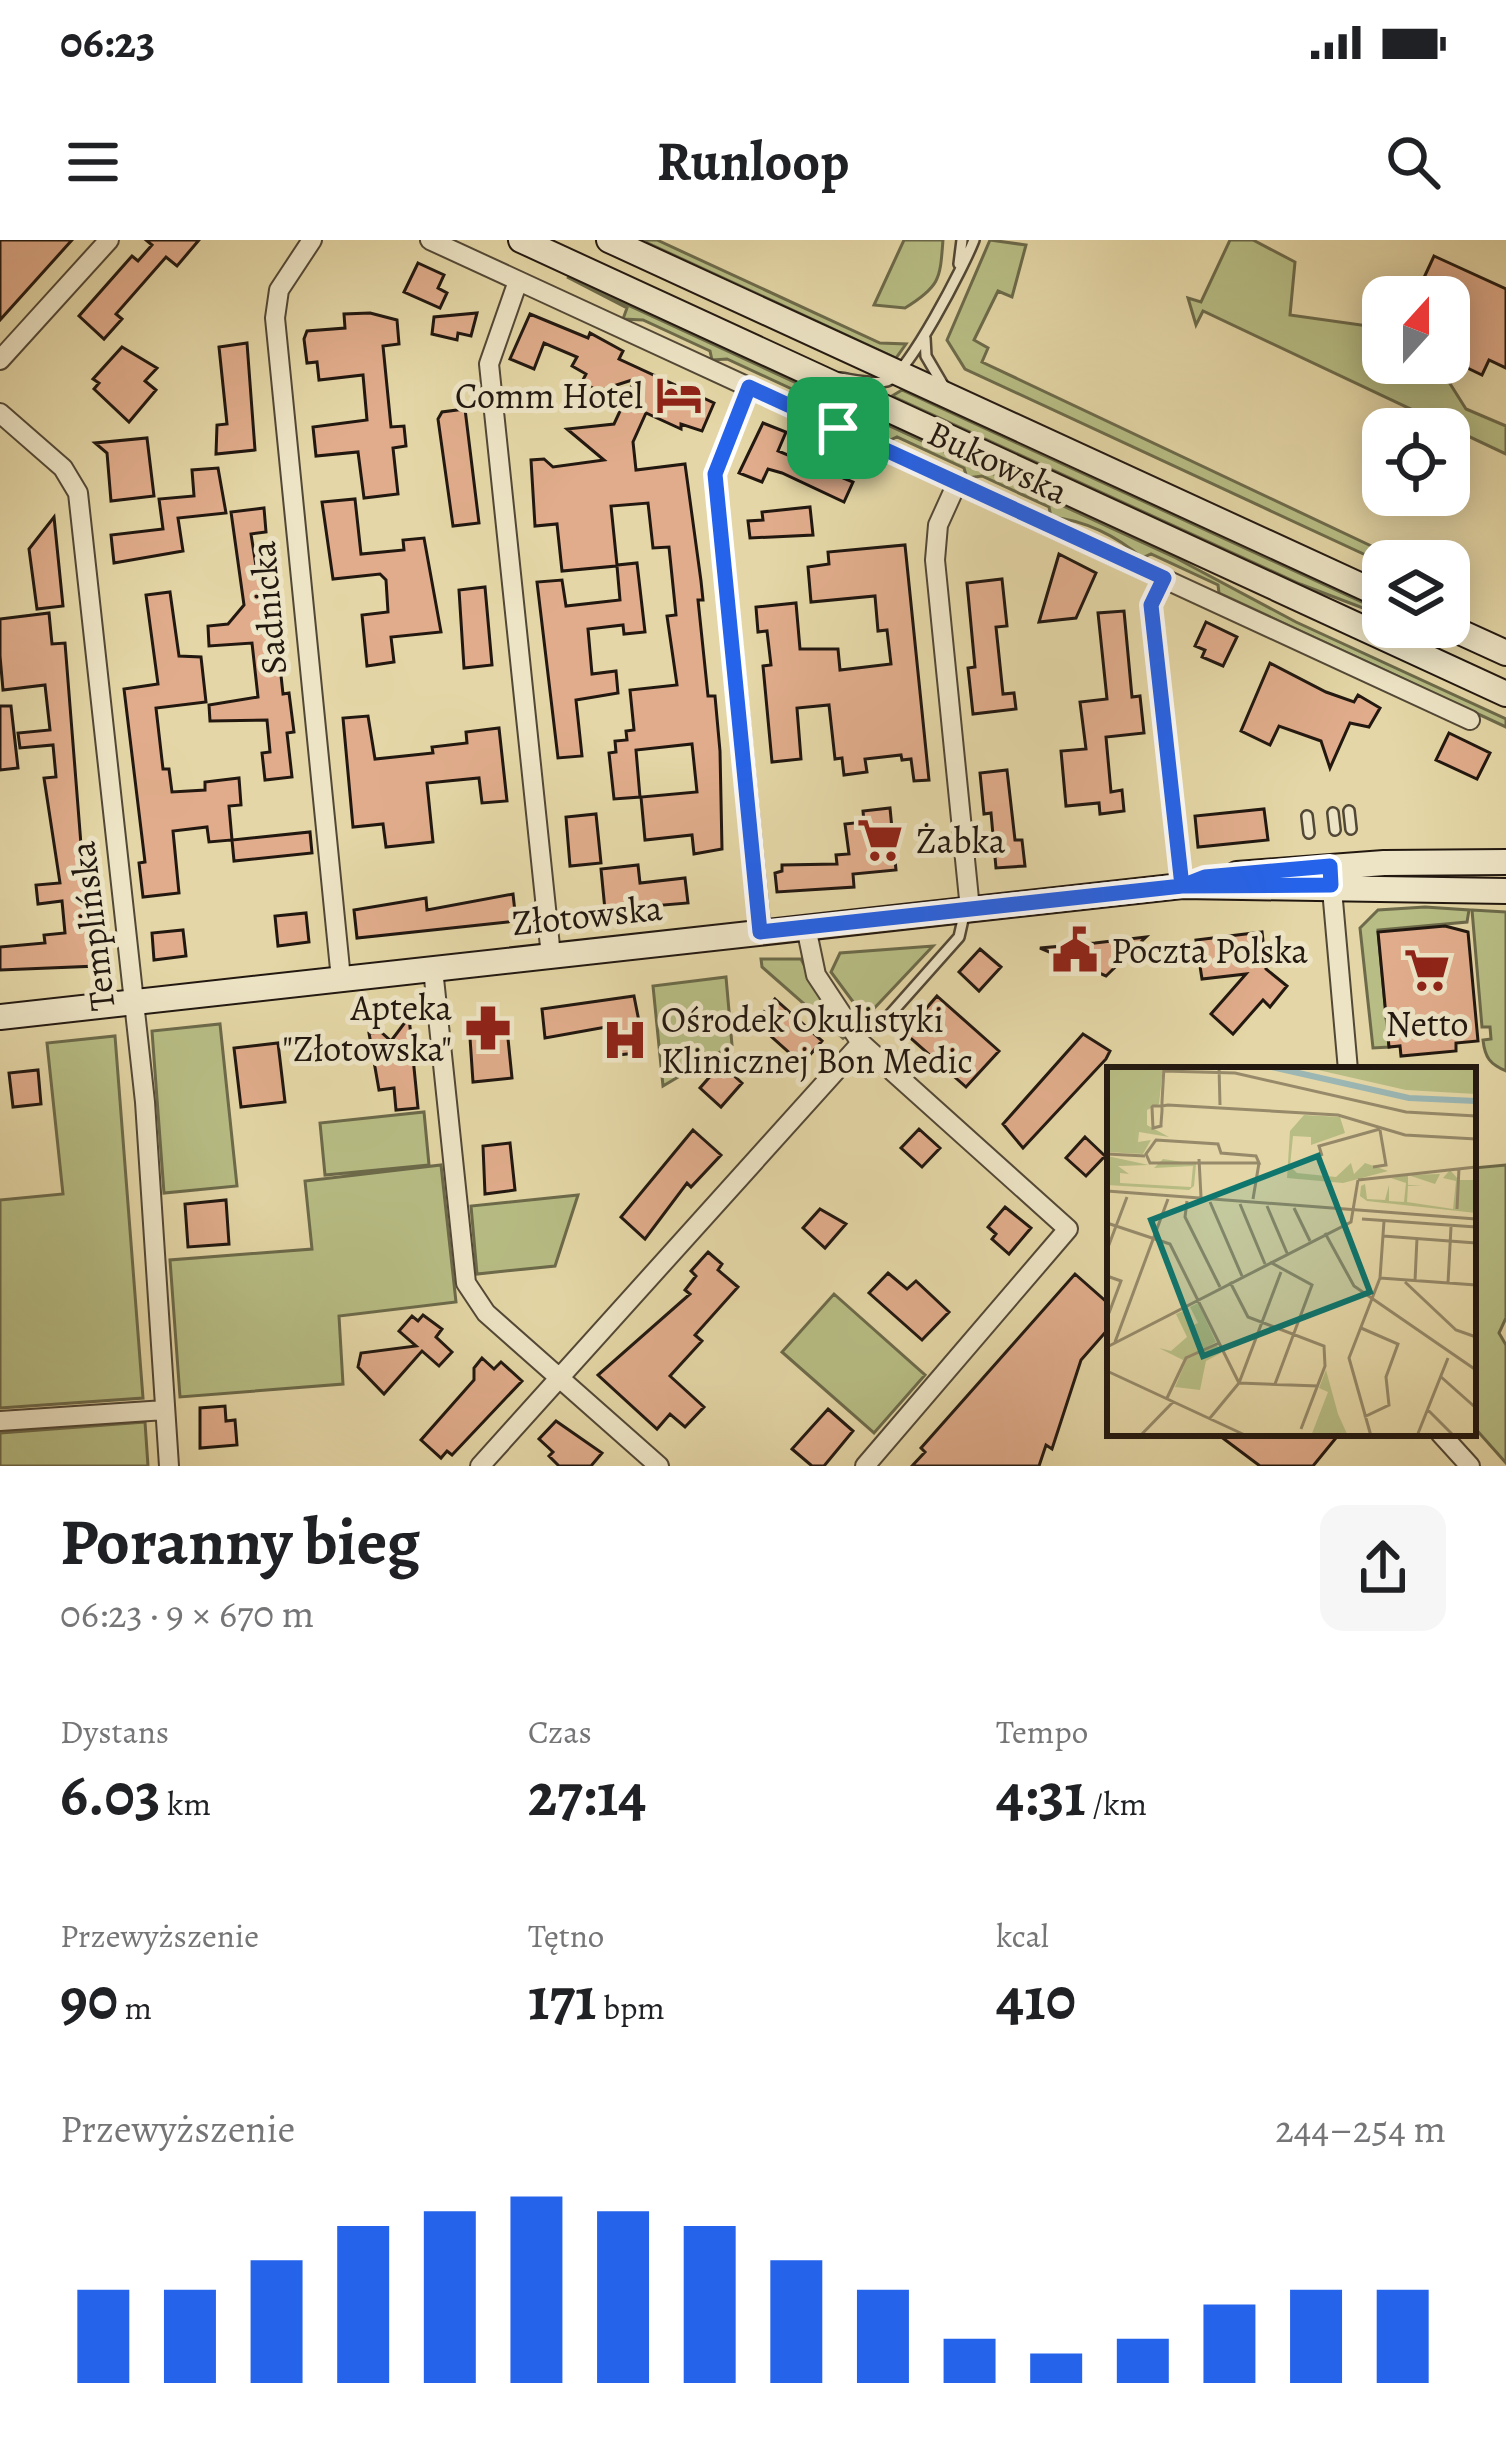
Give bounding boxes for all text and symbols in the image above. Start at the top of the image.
text: 06:23 [60,11,155,73]
text: Runloop [657,125,849,199]
icon: menu [60,129,126,195]
icon: search [1380,129,1446,195]
north arrow [1362,276,1470,384]
map controls [1362,276,1470,648]
hotel icon: Comm Hotel [654,370,704,420]
place label: Comm Hotel [455,371,643,420]
pin [787,377,889,479]
icon: arrive [805,395,871,461]
street label: Bukowska [920,408,1076,516]
button: locate [1362,408,1470,516]
street label: Sadnicka [238,539,298,677]
button: layers [1362,540,1470,648]
supermarket icon: Żabka [855,815,905,865]
place label: Żabka [916,816,1006,865]
street label: Templińska [57,838,127,1013]
street label: Złotowska [509,883,665,947]
public building icon: Poczta Polska [1050,925,1100,975]
place label: Poczta Polska [1111,926,1308,975]
supermarket icon: Netto [1402,945,1452,995]
place label: Apteka "Złotowska" [282,983,452,1073]
place label: Ośrodek Okulistyki Klinicznej Bon Medic [661,995,973,1085]
place label: Netto [1386,999,1468,1048]
pharmacy icon: Apteka "Złotowska" [463,1003,513,1053]
hospital icon: Ośrodek Okulistyki Klinicznej Bon Medic [600,1015,650,1065]
inset map [1107,1067,1476,1436]
text: Poranny bieg [60,1497,420,1587]
button: share [1320,1505,1446,1631]
text: 06:23 · 9 × 670 m [60,1587,314,1640]
text: Dystans [60,1709,169,1754]
text: Czas [528,1709,592,1754]
text: Tempo [996,1709,1088,1754]
text: 6.03 [60,1754,161,1836]
text: 27:14 [528,1754,647,1836]
text: 4:31 [996,1754,1086,1836]
text: km [161,1781,211,1826]
text: /km [1086,1781,1147,1826]
text: Przewyższenie [60,1913,259,1958]
text: Tętno [528,1913,604,1958]
text: kcal [996,1913,1049,1958]
text: 90 [60,1958,118,2040]
text: 171 [528,1958,597,2040]
text: 410 [996,1958,1076,2040]
text: m [118,1985,152,2030]
text: bpm [597,1985,665,2030]
text: Przewyższenie [60,2102,295,2155]
text: 244–254 m [1275,2102,1446,2155]

